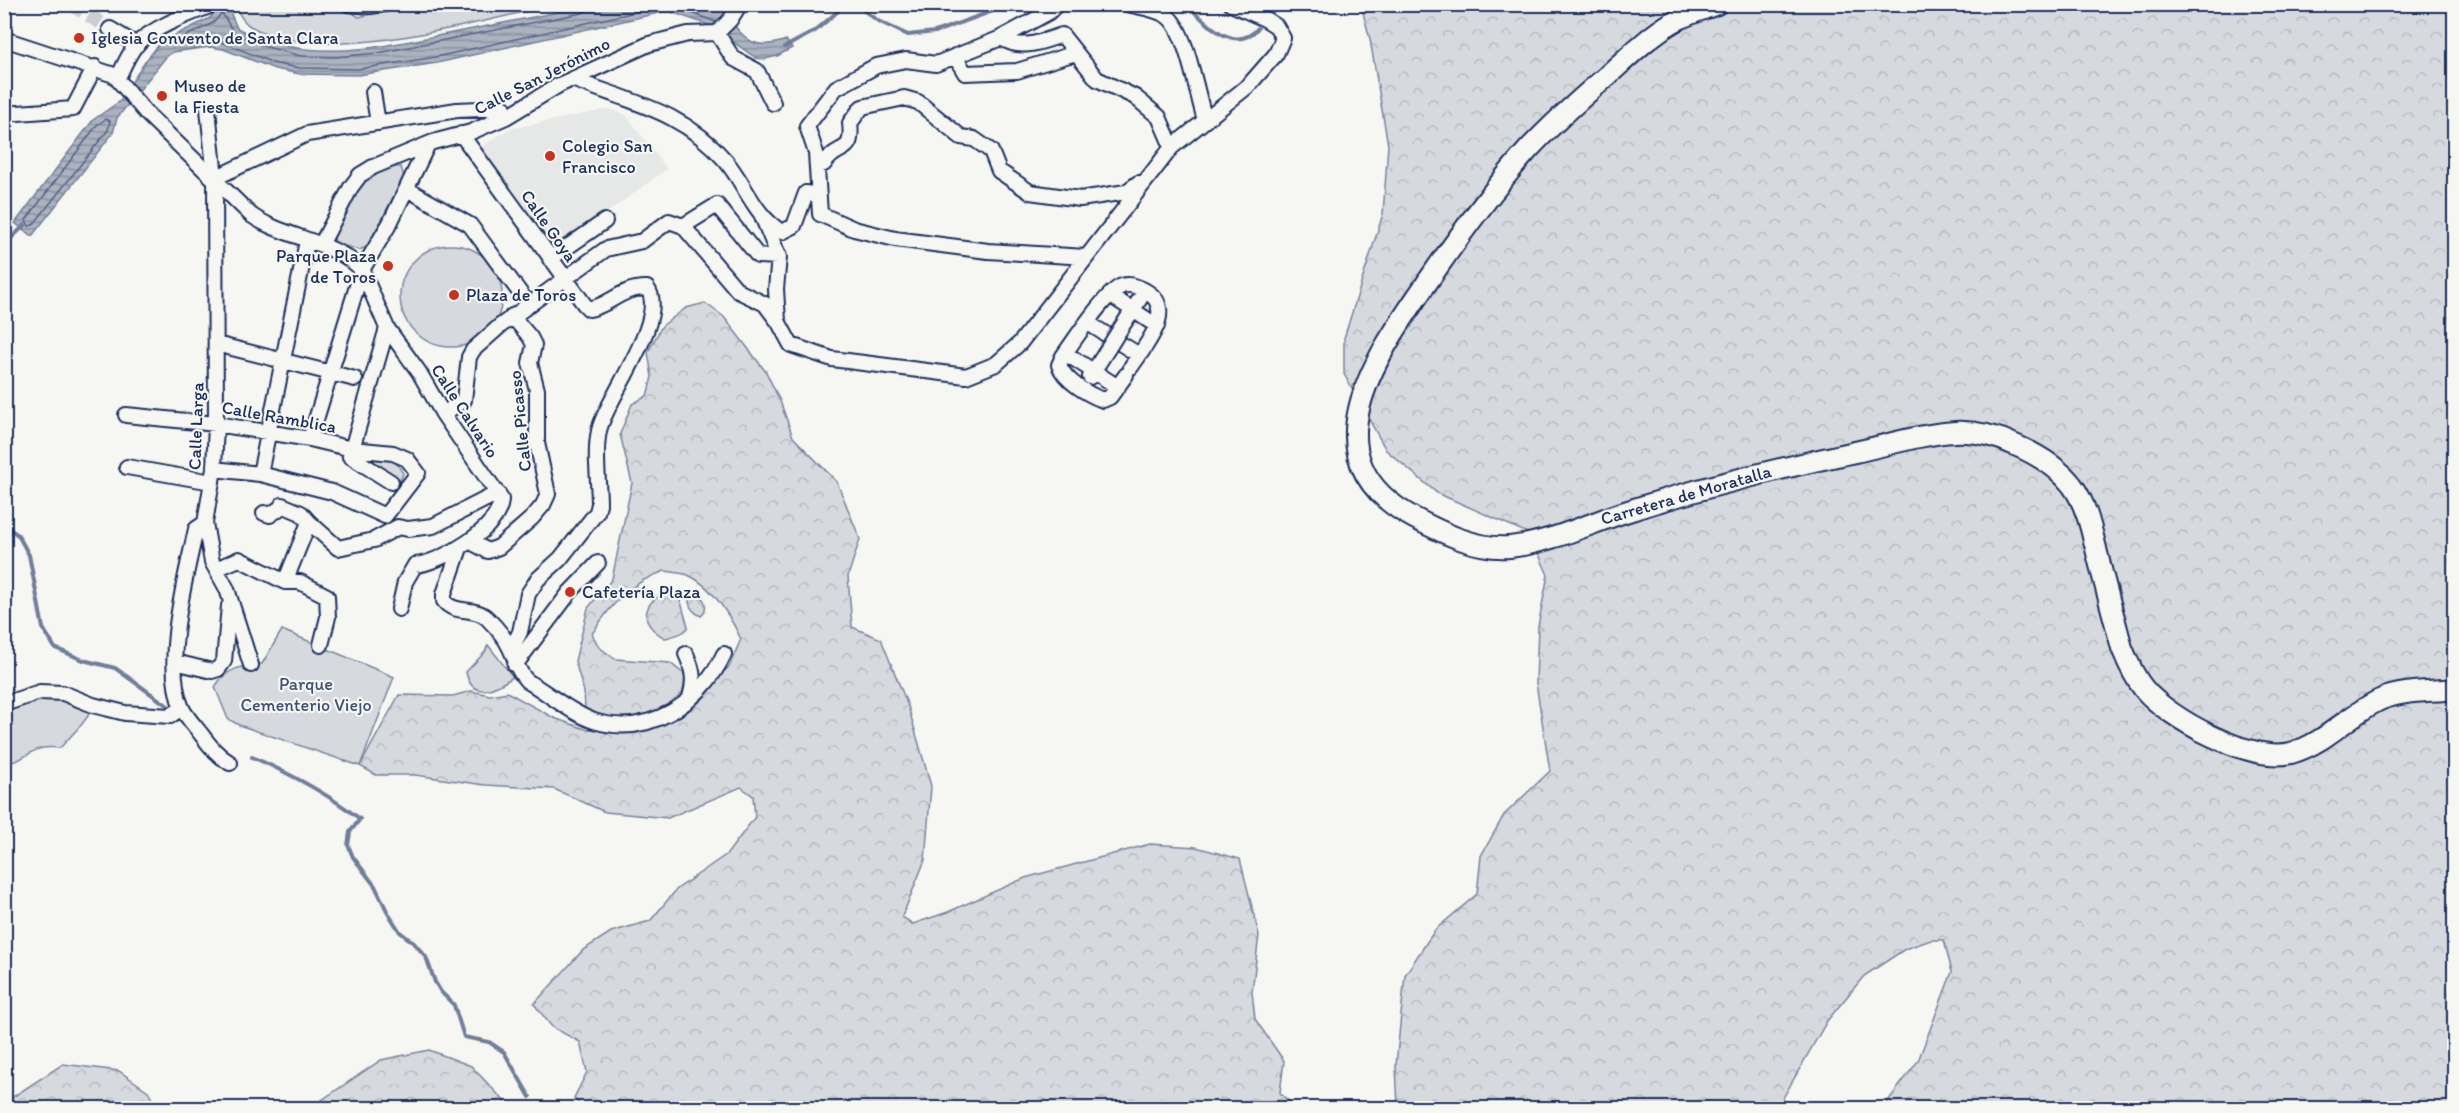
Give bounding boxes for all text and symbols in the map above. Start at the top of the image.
place label: Iglesia Convento de Santa Clara [91,27,339,49]
marker: Iglesia Convento de Santa Clara [72,31,86,45]
street label: Calle San Jerónimo [470,32,614,120]
place label: Museo de la Fiesta [174,75,246,118]
marker: Museo de la Fiesta [155,89,169,103]
place label: Colegio San Francisco [562,135,653,178]
marker: Colegio San Francisco [543,149,557,163]
street label: Calle Goya [516,186,582,267]
place label: Parque Plaza de Toros [276,245,376,288]
marker: Parque Plaza de Toros [381,259,395,273]
place label: Plaza de Toros [466,284,576,306]
marker: Plaza de Toros [447,288,461,302]
street label: Calle Calvario [426,360,504,462]
street label: Calle Picasso [504,369,536,473]
street label: Calle Larga [183,381,209,470]
street label: Calle Ramblica [220,396,338,438]
street label: Carretera de Moratalla [1598,460,1775,530]
place label: Cafetería Plaza [582,581,701,603]
marker: Cafetería Plaza [563,585,577,599]
park label: Parque Cementerio Viejo [240,673,372,716]

